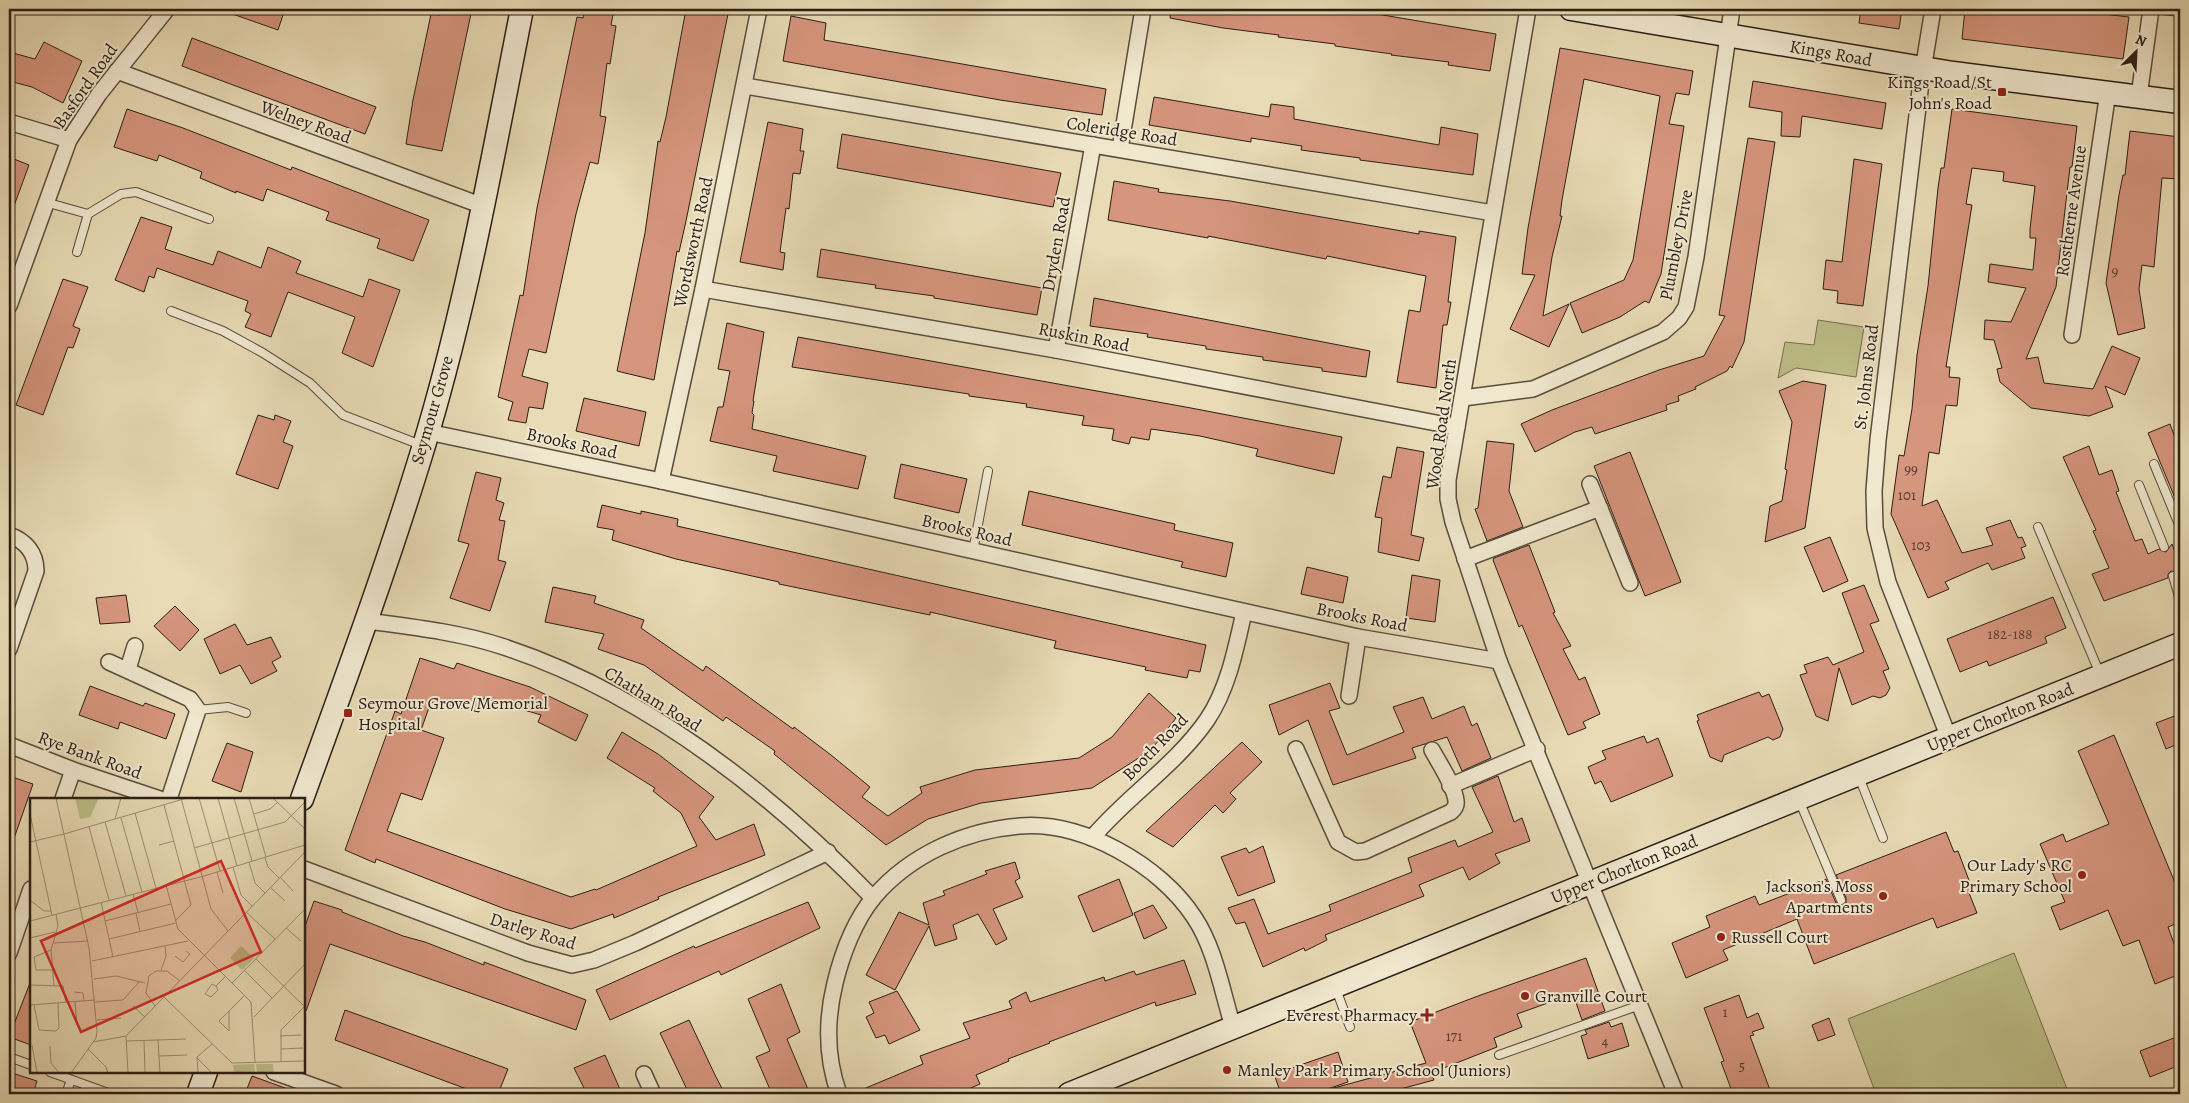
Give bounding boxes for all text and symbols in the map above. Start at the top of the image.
north arrow [2112,28,2162,78]
text: N [2133,30,2150,51]
street label: Kings Road [1788,34,1875,72]
street label: Basford Road [47,39,123,133]
place label: Kings Road/St John's Road [1887,70,1992,115]
marker: Kings Road/St John's Road [1996,86,2008,98]
street label: Welney Road [256,94,355,150]
street label: Coleridge Road [1065,110,1180,152]
street label: Rostherne Avenue [2050,144,2092,278]
street label: Wordsworth Road [667,174,719,310]
street label: Plumbley Drive [1653,187,1699,303]
street label: Dryden Road [1036,194,1076,293]
house number: 9 [2112,261,2119,281]
street label: Ruskin Road [1036,316,1132,358]
street label: St. Johns Road [1848,323,1884,431]
street label: Seymour Grove [405,353,459,467]
street label: Wood Road North [1420,357,1462,492]
street label: Brooks Road [524,422,620,464]
house number: 99 [1904,459,1918,479]
house number: 101 [1898,485,1916,505]
street label: Brooks Road [919,508,1015,552]
house number: 103 [1911,535,1931,555]
street label: Brooks Road [1314,596,1410,638]
house number: 182-188 [1988,624,2032,644]
street label: Chatham Road [600,661,706,738]
street label: Upper Chorlton Road [1923,676,2077,757]
place label: Seymour Grove/Memorial Hospital [358,691,548,736]
marker: Seymour Grove/Memorial Hospital [342,707,354,719]
street label: Booth Road [1117,708,1193,786]
street label: Rye Bank Road [35,725,146,785]
inset map [30,798,305,1073]
street label: Upper Chorlton Road [1547,828,1701,909]
place label: Our Lady's RC Primary School [1959,853,2073,898]
marker: Our Lady's RC Primary School [2076,869,2088,881]
place label: Jackson's Moss Apartments [1766,874,1873,919]
marker: Jackson's Moss Apartments [1877,890,1889,902]
street label: Darley Road [487,906,580,956]
place label: Russell Court [1731,925,1829,949]
marker: Russell Court [1715,931,1727,943]
place label: Granville Court [1535,984,1647,1008]
marker: Granville Court [1519,990,1531,1002]
house number: 1 [1722,1002,1728,1022]
place label: Everest Pharmacy [1286,1003,1418,1027]
marker: Everest Pharmacy [1421,1009,1433,1021]
house number: 171 [1446,1026,1462,1046]
house number: 4 [1602,1031,1609,1051]
house number: 5 [1739,1056,1745,1076]
place label: Manley Park Primary School (Juniors) [1237,1058,1511,1082]
marker: Manley Park Primary School (Juniors) [1221,1064,1233,1076]

